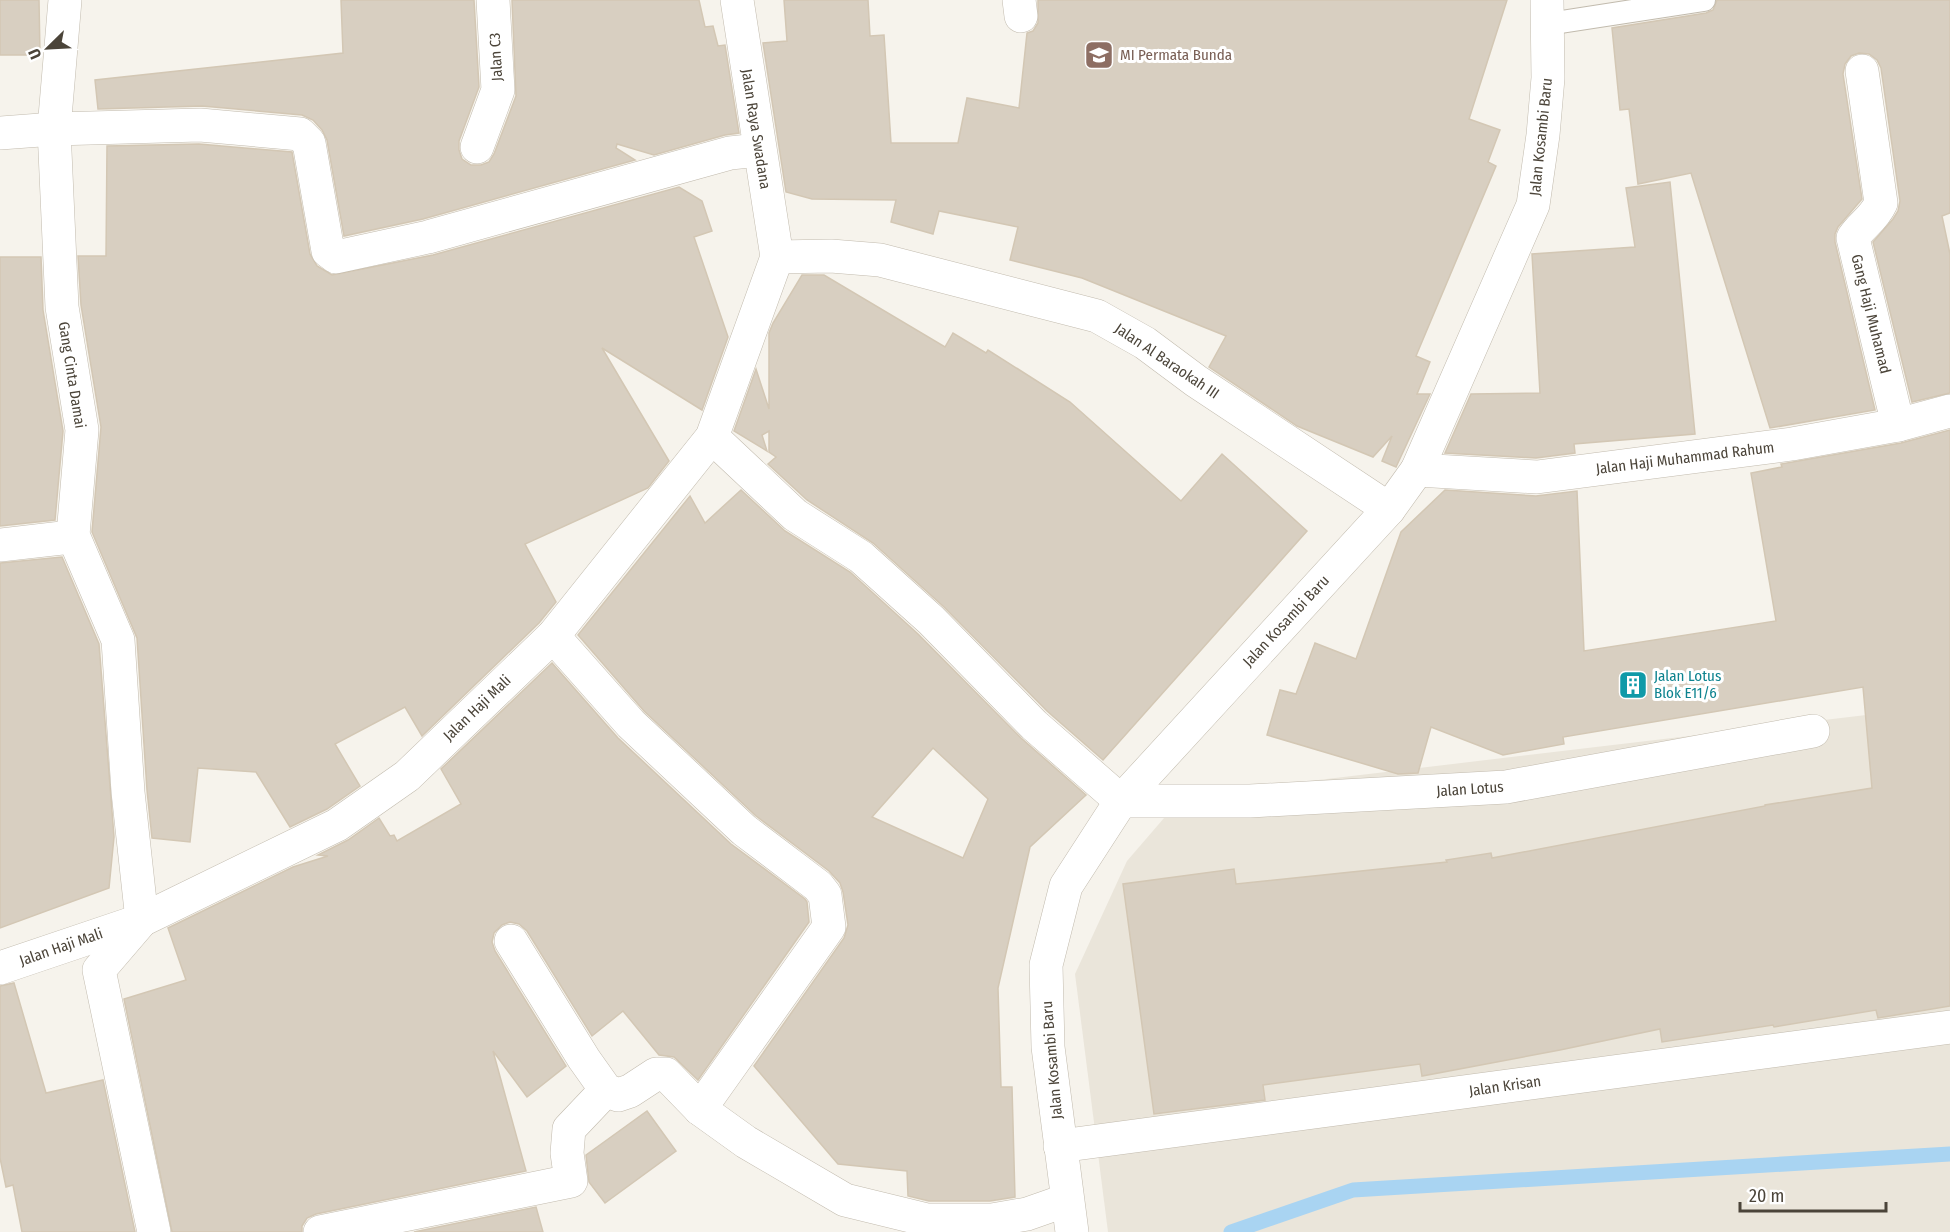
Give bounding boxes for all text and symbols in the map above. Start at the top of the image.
north arrow [18,18,78,78]
street label: Jalan C3 [486,32,506,82]
school or university icon: MI Permata Bunda [1083,39,1115,71]
text: U [24,46,45,62]
place label: MI Permata Bunda [1120,46,1232,64]
street label: Jalan Raya Swadana [738,68,774,190]
street label: Jalan Kosambi Baru [1526,77,1556,197]
street label: Gang Haji Muhamad [1847,252,1895,376]
street label: Jalan Al Baraokah III [1111,319,1223,403]
street label: Gang Cinta Damai [55,320,89,430]
street label: Jalan Haji Muhammad Rahum [1595,438,1775,478]
street label: Jalan Kosambi Baru [1239,571,1333,671]
place label: Jalan Lotus Blok E11/6 [1654,667,1721,702]
building icon: Jalan Lotus Blok E11/6 [1617,669,1649,701]
street label: Jalan Haji Mali [439,671,515,745]
street label: Jalan Lotus [1436,778,1504,800]
street label: Jalan Haji Mali [17,924,105,970]
street label: Jalan Kosambi Baru [1038,1000,1066,1120]
street label: Jalan Krisan [1468,1072,1542,1100]
scale bar [1740,1175,1886,1213]
text: 20 m [1749,1185,1784,1207]

